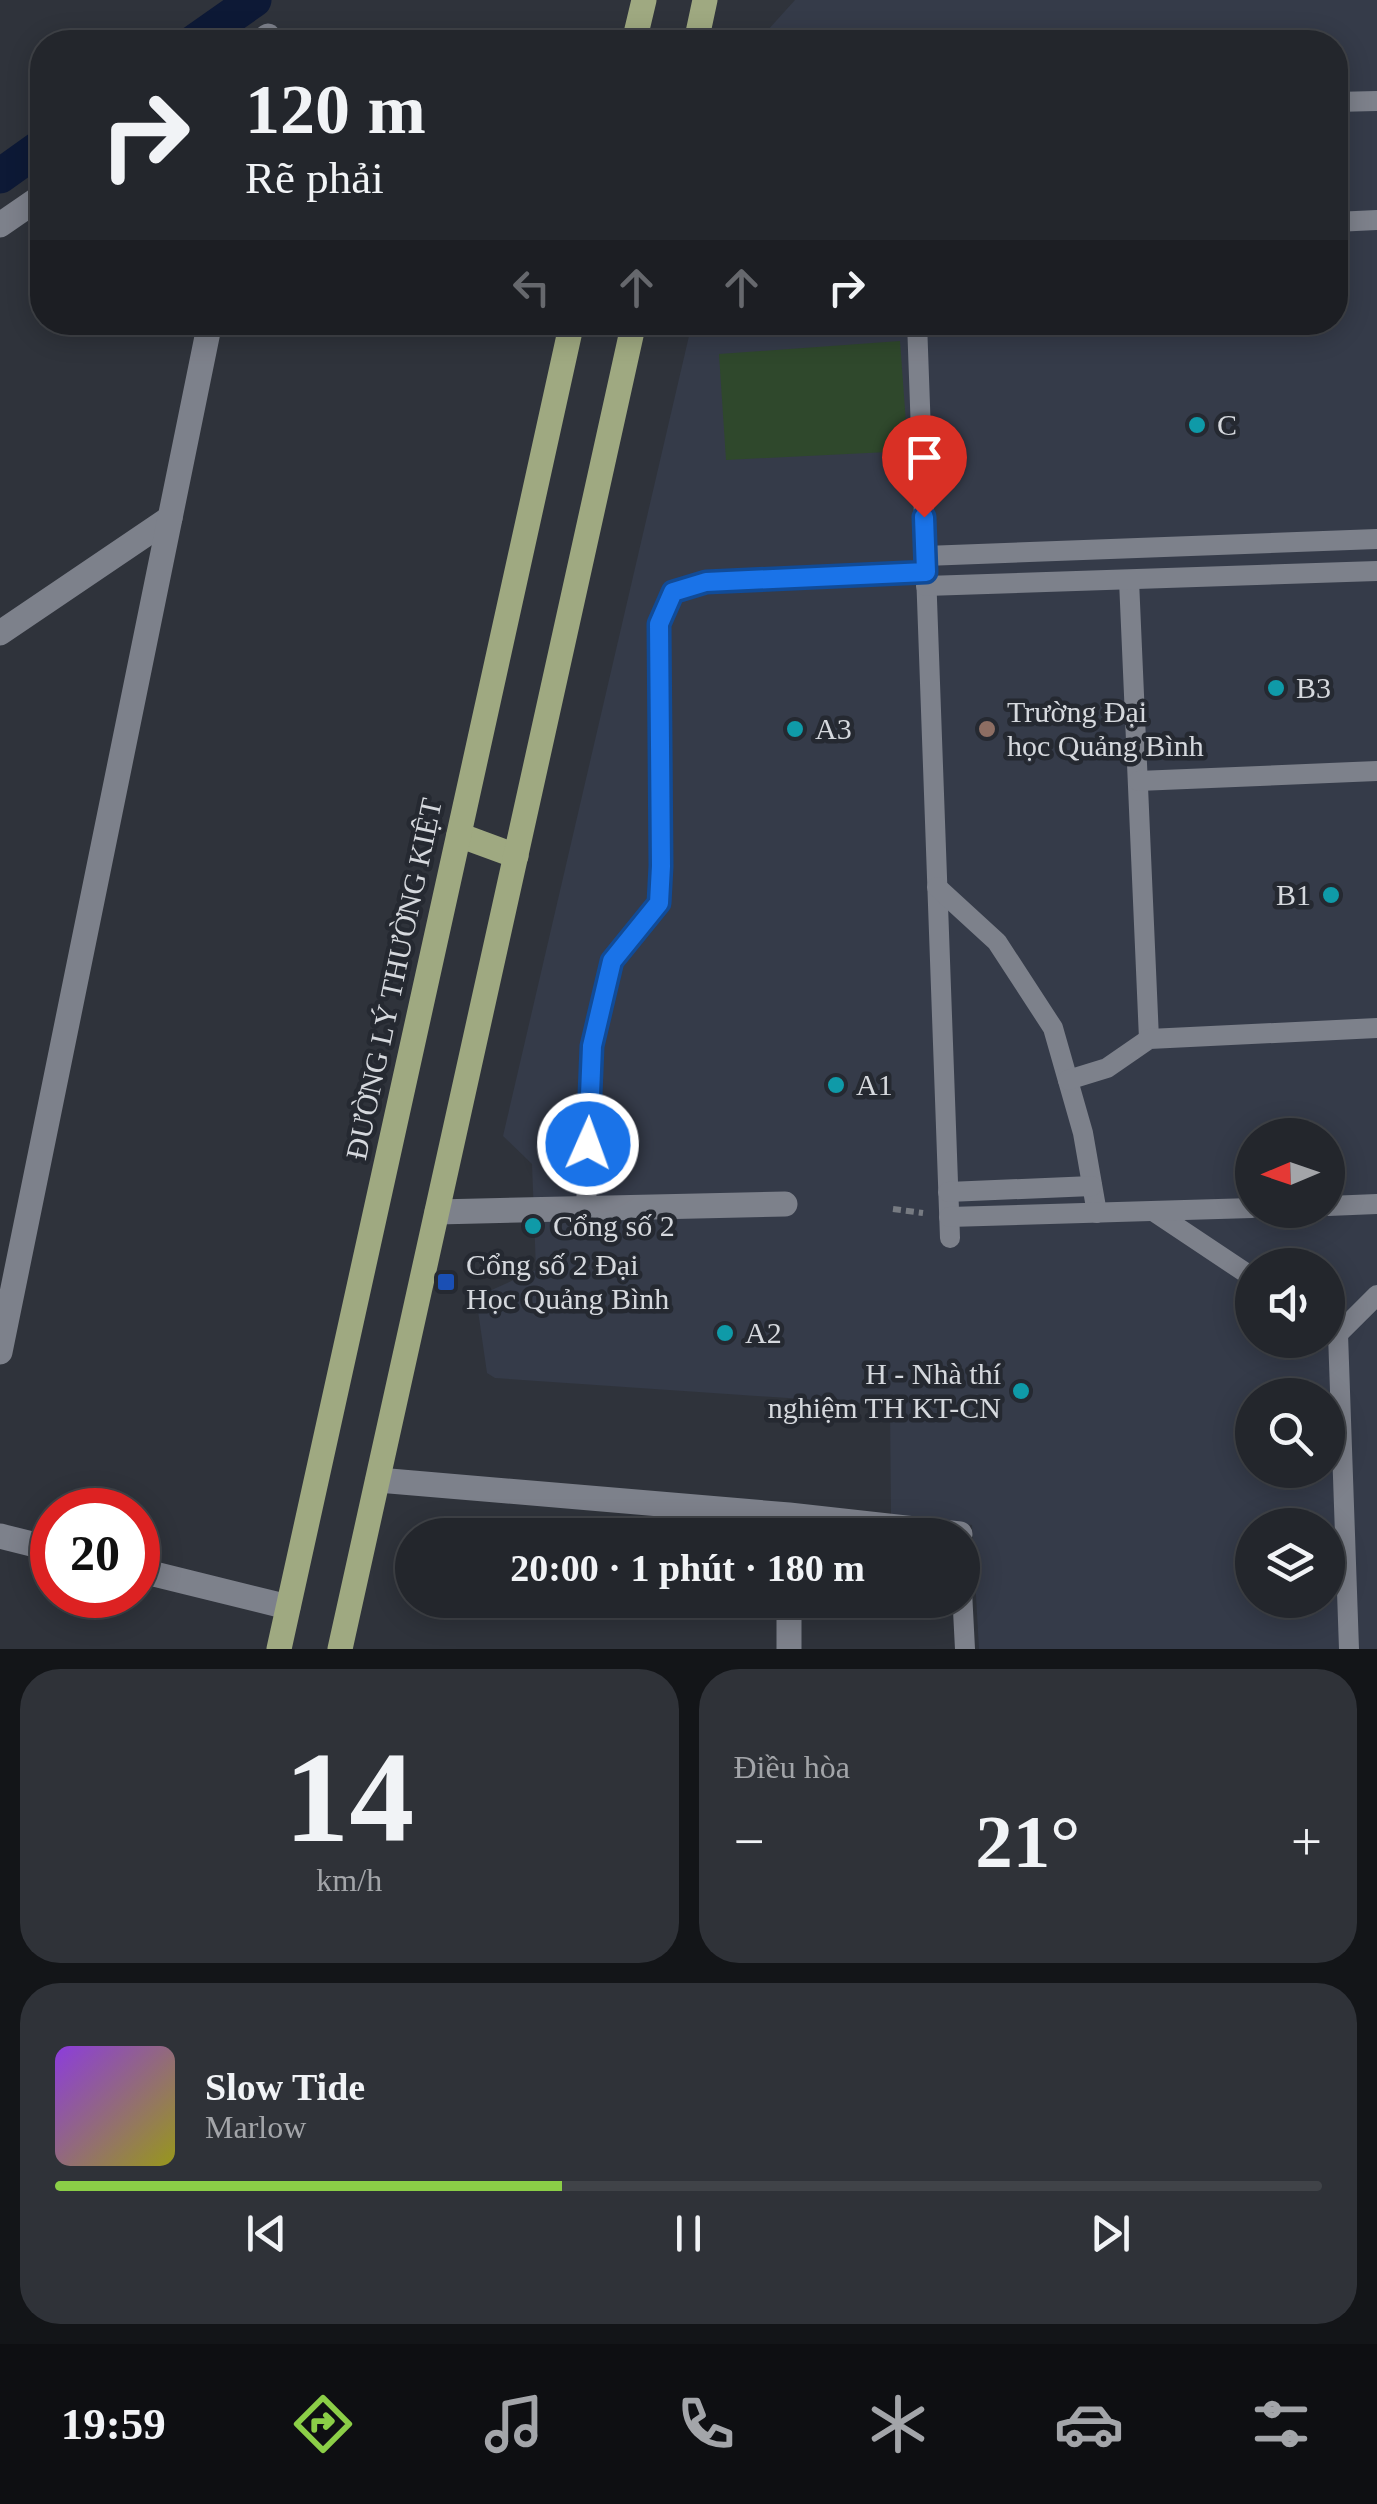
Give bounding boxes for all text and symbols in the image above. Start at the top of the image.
icon: right [80,70,210,200]
text: 120 m [245,71,426,148]
text: Rẽ phải [245,153,384,203]
icon: left [504,260,559,315]
icon: ahead [609,260,664,315]
icon: ahead [714,260,769,315]
icon: right [819,260,874,315]
place label: C [1217,408,1237,441]
marker: C [1186,414,1208,436]
pin [882,415,967,518]
icon: arrive [897,430,952,485]
place label: B3 [1296,671,1331,704]
marker: B3 [1265,677,1287,699]
place label: Trường Đại học Quảng Bình [1007,695,1204,762]
place label: A3 [815,712,852,745]
marker: A3 [784,718,806,740]
marker: Trường Đại học Quảng Bình [976,718,998,740]
street label: ĐƯỜNG LÝ THƯỜNG KIỆT [339,795,448,1163]
place label: B1 [1276,878,1311,911]
marker: B1 [1320,884,1342,906]
place label: A1 [856,1068,893,1101]
marker: A1 [825,1074,847,1096]
position arrow [536,1092,640,1196]
north arrow [1235,1118,1345,1228]
map controls [1235,1118,1345,1618]
place label: Cổng số 2 [553,1209,675,1242]
marker: Cổng số 2 [522,1215,544,1237]
place label: Cổng số 2 Đại Học Quảng Bình [466,1248,669,1315]
button: sound [1235,1248,1345,1358]
marker: Cổng số 2 Đại Học Quảng Bình [435,1271,457,1293]
place label: A2 [745,1316,782,1349]
marker: A2 [714,1322,736,1344]
place label: H - Nhà thí nghiệm TH KT-CN [768,1357,1002,1424]
button: search [1235,1378,1345,1488]
marker: H - Nhà thí nghiệm TH KT-CN [1010,1380,1032,1402]
speed limit sign: 20 [30,1488,160,1618]
button: layers [1235,1508,1345,1618]
text: 20:00 · 1 phút · 180 m [510,1547,865,1589]
text: 14 [284,1725,414,1869]
text: Điều hòa [734,1749,850,1785]
text: 21° [975,1800,1080,1883]
text: − [734,1811,765,1872]
text: + [1291,1811,1322,1872]
text: km/h [316,1862,382,1898]
text: Slow Tide [205,2066,365,2108]
text: Marlow [205,2109,306,2145]
icon: previous [239,2206,294,2261]
icon: pause [661,2206,716,2261]
icon: next [1083,2206,1138,2261]
icon: directions [288,2389,358,2459]
icon: music [479,2389,549,2459]
icon: phone [671,2389,741,2459]
icon: climate [863,2389,933,2459]
icon: car [1054,2389,1124,2459]
icon: filters [1246,2389,1316,2459]
text: 19:59 [61,2399,166,2449]

